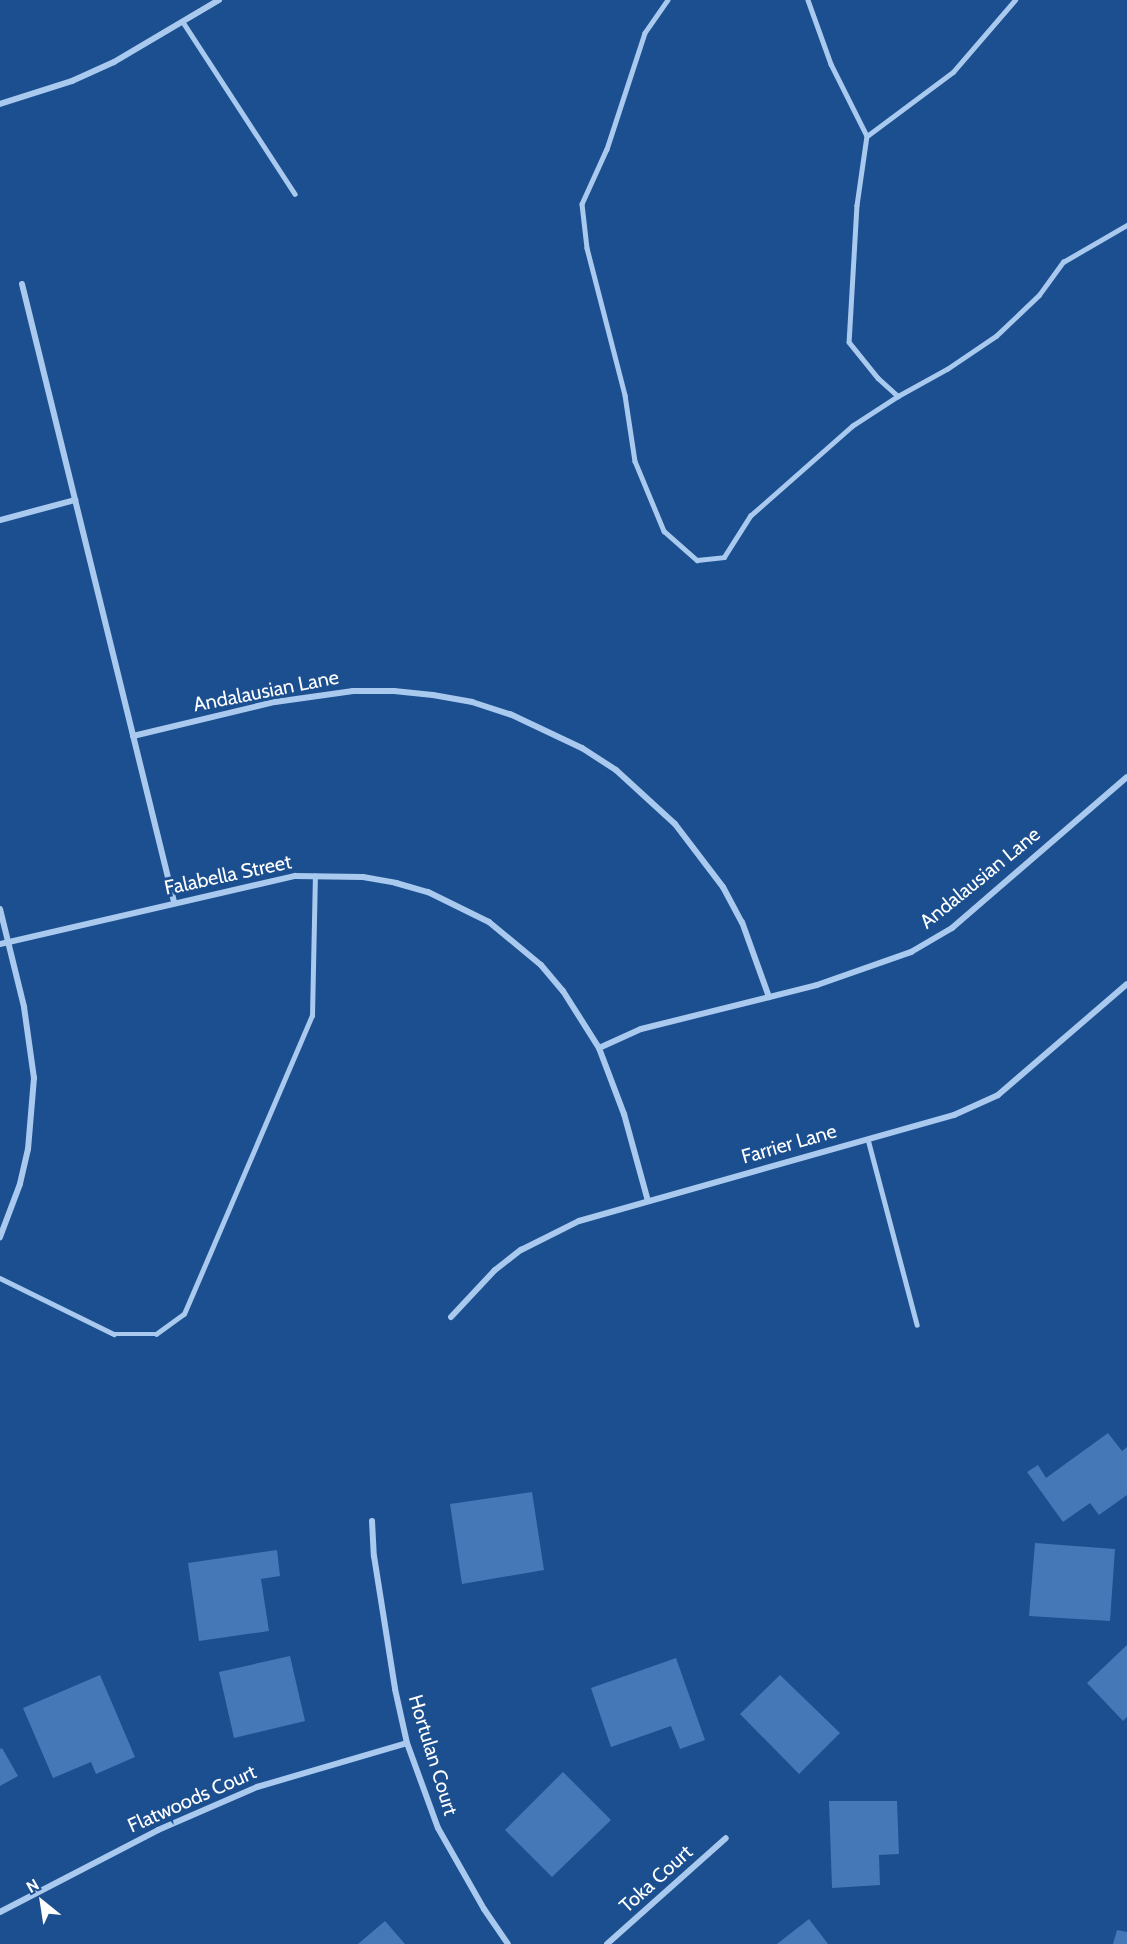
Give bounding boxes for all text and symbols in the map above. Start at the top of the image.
street label: Andalausian Lane [191,665,341,717]
street label: Andalausian Lane [915,822,1045,934]
street label: Falabella Street [162,850,294,900]
street label: Farrier Lane [739,1119,839,1169]
street label: Hortulan Court [403,1692,463,1818]
street label: Flatwoods Court [124,1760,260,1838]
street label: Toka Court [615,1840,697,1918]
north arrow [12,1872,72,1932]
text: N [23,1875,42,1897]

